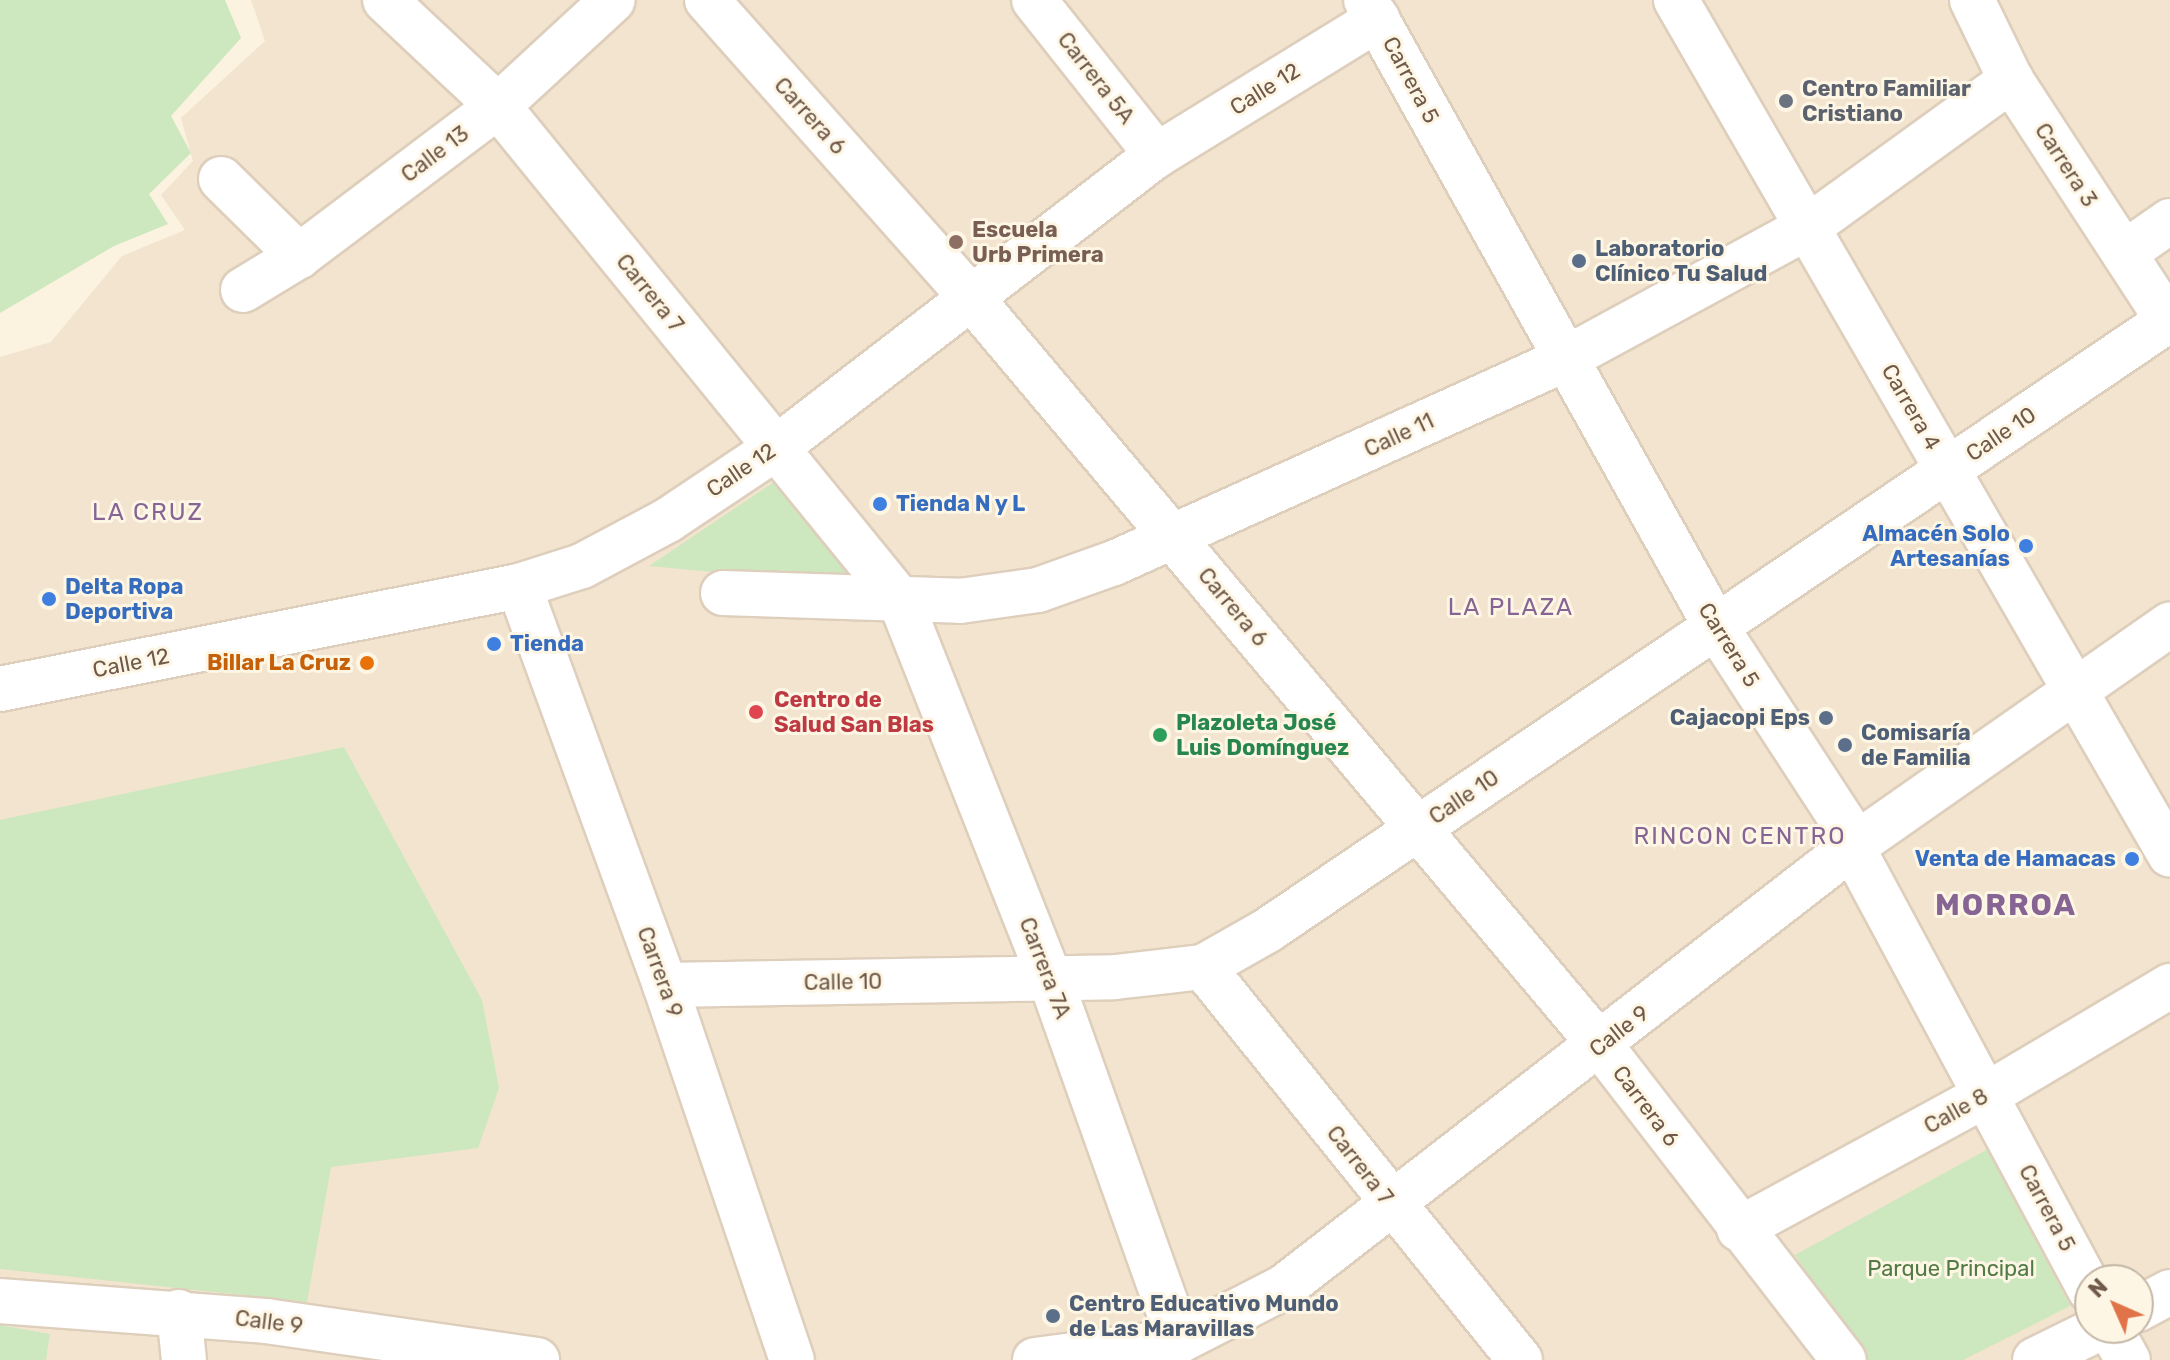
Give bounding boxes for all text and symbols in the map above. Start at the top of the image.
street label: Carrera 5A [1052,27,1140,129]
street label: Carrera 5 [1377,32,1445,128]
street label: Calle 12 [1225,57,1305,121]
street label: Carrera 6 [769,72,851,160]
place label: Centro Familiar Cristiano [1802,75,1971,126]
marker: Centro Familiar Cristiano [1777,92,1795,110]
street label: Carrera 3 [2029,118,2103,212]
street label: Calle 13 [396,120,474,188]
place label: Escuela Urb Primera [972,216,1104,268]
marker: Escuela Urb Primera [947,233,965,251]
place label: Laboratorio Clínico Tu Salud [1595,235,1768,286]
street label: Carrera 7 [611,249,689,337]
marker: Laboratorio Clínico Tu Salud [1570,252,1588,270]
street label: Carrera 4 [1876,359,1946,455]
street label: Calle 10 [1961,401,2041,467]
street label: Calle 11 [1360,407,1438,463]
street label: Calle 12 [701,437,781,503]
place label: Tienda N y L [896,491,1026,517]
marker: Tienda N y L [871,495,889,513]
district label: LA CRUZ [92,499,204,527]
place label: Almacén Solo Artesanías [1862,520,2010,572]
marker: Almacén Solo Artesanías [2017,537,2035,555]
street label: Carrera 6 [1192,562,1274,652]
place label: Delta Ropa Deportiva [65,573,183,624]
marker: Delta Ropa Deportiva [40,590,58,608]
district label: LA PLAZA [1448,594,1574,622]
street label: Carrera 5 [1693,598,1765,692]
place label: Tienda [510,631,584,657]
marker: Tienda [485,635,503,653]
street label: Calle 12 [90,643,172,683]
place label: Billar La Cruz [206,650,351,676]
marker: Billar La Cruz [358,654,376,672]
place label: Centro de Salud San Blas [774,686,934,738]
marker: Centro de Salud San Blas [745,701,767,723]
place label: Cajacopi Eps [1670,705,1810,731]
place label: Plazoleta José Luis Domínguez [1176,709,1349,760]
marker: Cajacopi Eps [1817,709,1835,727]
place label: Comisaría de Familia [1861,719,1971,770]
marker: Plazoleta José Luis Domínguez [1151,726,1169,744]
marker: Comisaría de Familia [1836,736,1854,754]
street label: Calle 10 [1424,764,1504,830]
district label: RINCON CENTRO [1634,823,1846,851]
place label: Venta de Hamacas [1915,846,2116,872]
marker: Venta de Hamacas [2123,850,2141,868]
district label: MORROA [1935,887,2077,923]
street label: Carrera 7A [1014,914,1076,1022]
street label: Carrera 9 [631,923,689,1021]
street label: Calle 10 [803,968,883,996]
street label: Calle 9 [1584,1000,1654,1062]
street label: Carrera 6 [1607,1060,1685,1152]
street label: Calle 8 [1919,1083,1993,1139]
street label: Carrera 7 [1321,1120,1399,1210]
street label: Carrera 5 [2013,1160,2081,1256]
park label: Parque Principal [1867,1256,2035,1282]
north arrow [2074,1264,2154,1344]
text: N [2083,1273,2113,1303]
place label: Centro Educativo Mundo de Las Maravillas [1069,1290,1339,1342]
street label: Calle 9 [234,1305,304,1339]
marker: Centro Educativo Mundo de Las Maravillas [1044,1307,1062,1325]

